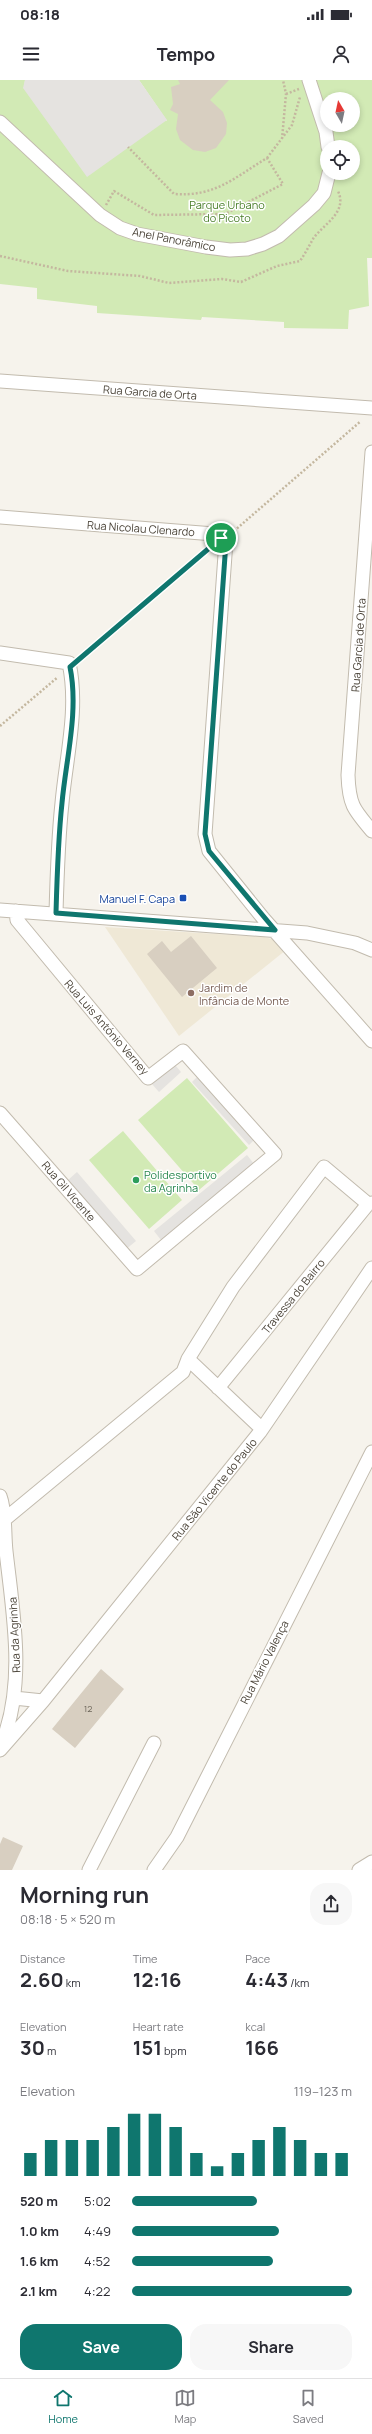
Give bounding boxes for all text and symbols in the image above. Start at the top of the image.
text: 08:18 [20,4,60,25]
text: Tempo [157,42,215,66]
icon: menu [20,43,42,65]
icon: person [330,43,352,65]
north arrow [320,92,360,132]
map controls [320,92,360,180]
button: locate [320,140,360,180]
park label: Parque Urbano do Picoto [189,197,265,225]
street label: Anel Panorâmico [131,224,217,255]
street label: Rua Garcia de Orta [103,381,197,403]
street label: Rua Nicolau Clenardo [87,517,196,539]
pin [204,521,238,555]
icon: arrive [210,527,232,549]
street label: Rua Garcia de Orta [347,598,369,692]
place label: Manuel F. Capa [100,891,175,906]
marker: Manuel F. Capa [178,893,188,903]
street label: Rua Luis António Verney [61,976,153,1078]
place label: Jardim de Infância de Monte [199,980,290,1008]
marker: Jardim de Infância de Monte [186,988,196,998]
street label: Rua Gil Vicente [39,1158,100,1225]
place label: Polidesportivo da Agrinha [144,1167,217,1195]
marker: Polidesportivo da Agrinha [131,1175,141,1185]
street label: Travessa do Bairro [258,1255,328,1337]
street label: Rua São Vicente do Paulo [168,1434,260,1543]
street label: Rua da Agrinha [5,1597,23,1673]
street label: Rua Mário Valença [236,1618,292,1706]
house number: 12 [84,1702,92,1715]
text: Morning run [20,1880,149,1910]
button: share [310,1883,352,1925]
text: 08:18 · 5 × 520 m [20,1910,115,1928]
text: Distance [20,1951,65,1966]
text: Time [133,1951,158,1966]
text: Pace [245,1951,270,1966]
text: 2.60 [20,1966,64,1993]
text: 12:16 [133,1966,181,1993]
text: 4:43 [245,1966,288,1993]
text: km [64,1975,81,1990]
text: /km [288,1975,309,1990]
text: Elevation [20,2019,66,2034]
text: Heart rate [133,2019,184,2034]
text: kcal [245,2019,265,2034]
text: 30 [20,2034,45,2061]
text: 151 [133,2034,162,2061]
text: 166 [245,2034,279,2061]
text: m [45,2043,56,2058]
text: bpm [162,2043,186,2058]
text: Elevation [20,2082,75,2100]
text: 119–123 m [294,2082,352,2100]
text: 520 m [20,2192,58,2210]
text: 5:02 [84,2192,111,2210]
text: 1.0 km [20,2222,59,2240]
text: 4:49 [84,2222,111,2240]
text: 1.6 km [20,2252,58,2270]
text: 4:52 [84,2252,110,2270]
text: 2.1 km [20,2282,57,2300]
text: 4:22 [84,2282,110,2300]
button: Save [20,2324,182,2370]
button: Share [190,2324,352,2370]
tab: Home [48,2387,78,2426]
tab: Map [174,2387,196,2426]
tab: Saved [293,2387,324,2426]

